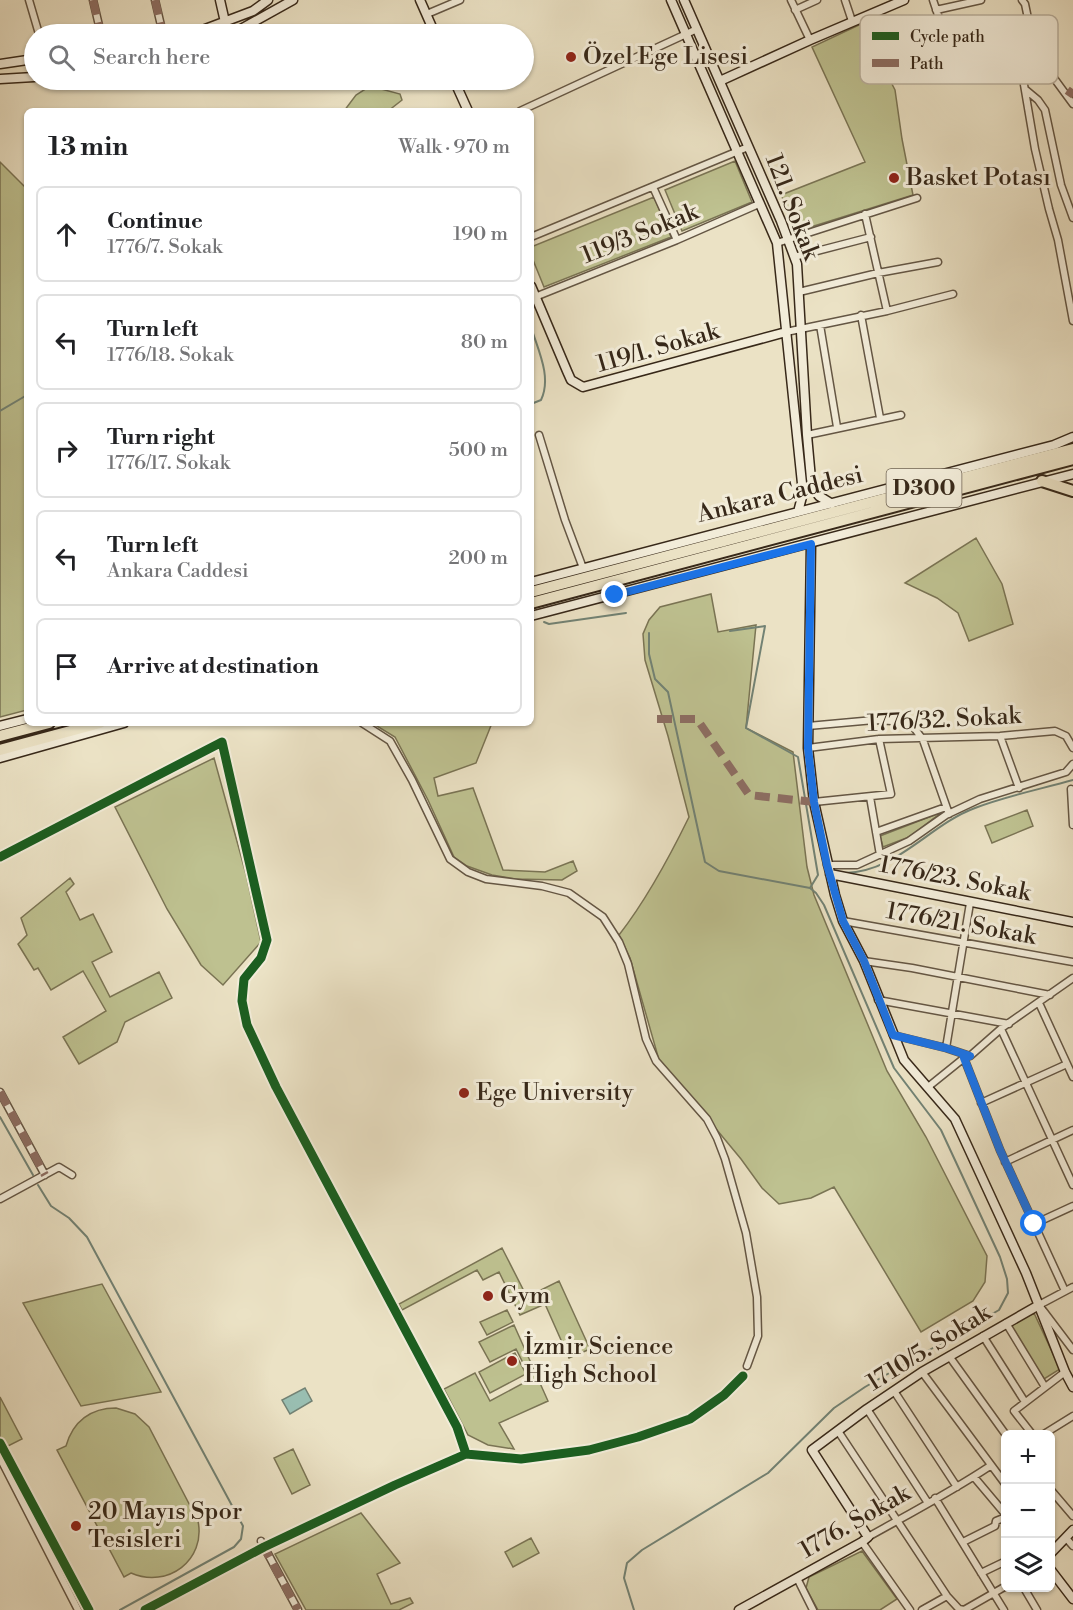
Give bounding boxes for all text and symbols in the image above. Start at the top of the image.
legend [860,15,1058,84]
search box [24,24,534,90]
text: Cycle path [910,27,985,47]
icon: search [45,41,78,74]
place label: Özel Ege Lisesi [583,41,748,72]
text: Search here [93,44,210,71]
marker: Özel Ege Lisesi [564,50,578,64]
text: Path [910,54,944,74]
text: 13 min [48,131,128,163]
text: Walk · 970 m [398,135,510,160]
street label: 121. Sokak [758,150,826,266]
place label: Basket Potası [905,163,1051,193]
marker: Basket Potası [887,171,901,185]
street label: 119/3 Sokak [577,196,704,271]
text: Continue [107,208,203,235]
icon: ahead [50,218,83,251]
text: 190 m [453,222,508,247]
text: 1776/7. Sokak [107,235,223,260]
text: Turn left [107,316,198,343]
street label: 119/1. Sokak [593,316,724,380]
icon: left [50,326,83,359]
text: 80 m [461,330,508,355]
text: 1776/18. Sokak [107,343,234,368]
text: Turn right [107,424,215,451]
icon: right [50,434,83,467]
text: 500 m [449,438,508,463]
text: 1776/17. Sokak [107,451,230,476]
street label: Ankara Caddesi [693,460,866,530]
road number: D300 [886,469,962,507]
text: Turn left [107,532,198,559]
icon: left [50,542,83,575]
text: 200 m [448,546,508,571]
text: Ankara Caddesi [107,559,249,584]
route end [601,581,627,607]
icon: arrive [50,650,83,683]
text: Arrive at destination [107,653,319,680]
street label: 1776/32. Sokak [866,701,1023,739]
street label: 1776/23. Sokak [876,850,1035,909]
street label: 1776/21. Sokak [884,896,1040,952]
place label: Ege University [476,1078,634,1108]
marker: Ege University [457,1086,471,1100]
route start [1020,1210,1046,1236]
place label: Gym [500,1281,550,1311]
marker: Gym [481,1289,495,1303]
street label: 1710/5. Sokak [861,1297,998,1398]
place label: İzmir Science High School [524,1331,673,1390]
marker: İzmir Science High School [505,1354,519,1368]
map controls [1001,1430,1055,1592]
button: + [1001,1430,1055,1484]
street label: 1776. Sokak [794,1478,917,1566]
button: − [1001,1484,1055,1538]
place label: 20 Mayıs Spor Tesisleri [88,1497,242,1555]
marker: 20 Mayıs Spor Tesisleri [69,1519,83,1533]
button: layers [1001,1538,1055,1592]

